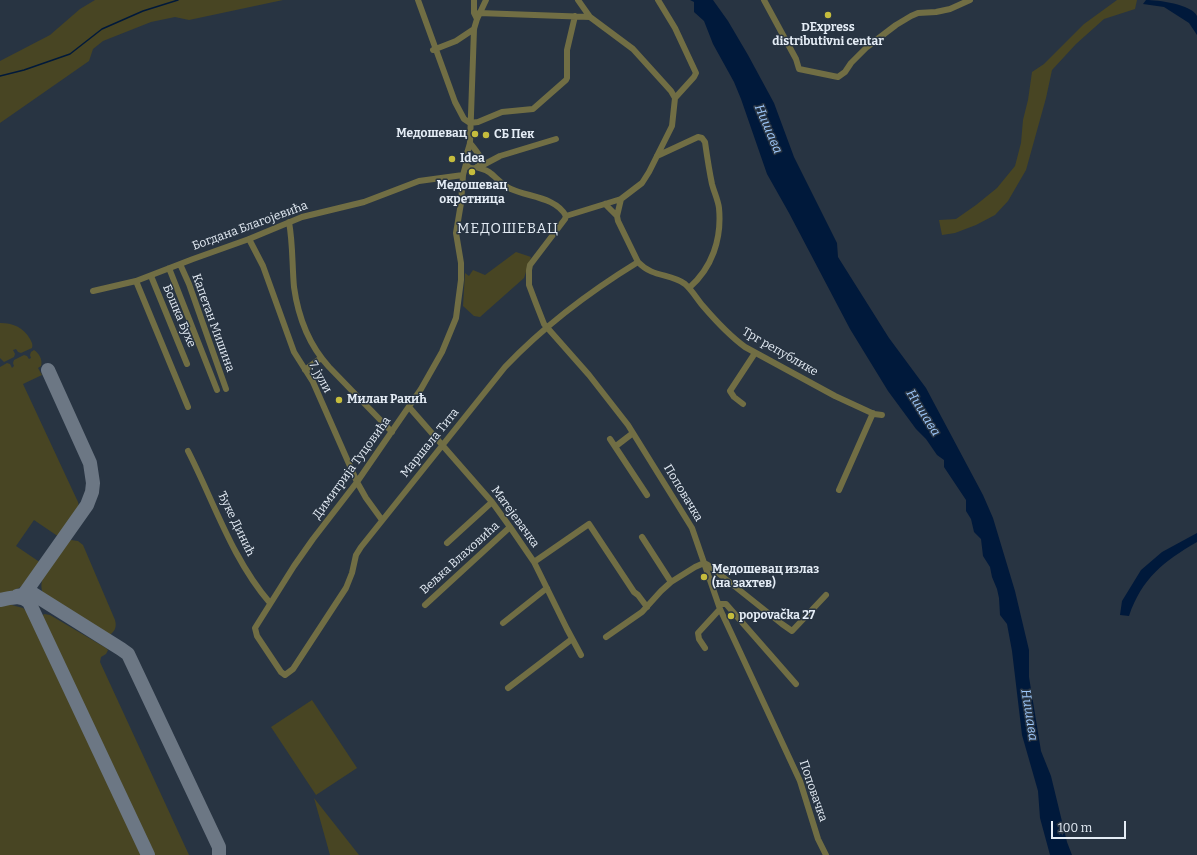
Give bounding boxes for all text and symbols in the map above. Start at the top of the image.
marker: DExpress distributivni centar [823,10,833,20]
place label: DExpress distributivni centar [772,21,884,49]
water label: Нишава [751,102,785,156]
place label: Медошевац [396,127,467,141]
place label: СБ Пек [494,128,534,142]
marker: Медошевац [470,129,480,139]
marker: СБ Пек [481,130,491,140]
place label: Idea [460,152,485,166]
marker: Idea [447,154,457,164]
marker: Медошевац окретница [467,167,477,177]
place label: Медошевац окретница [437,179,507,207]
street label: Богдана Благојевића [190,198,310,254]
district label: МЕДОШЕВАЦ [457,221,559,237]
street label: Капетан Мишина [189,272,237,374]
street label: Бошка Бухе [159,282,199,350]
street label: Трг републике [740,325,820,379]
street label: 7. јули [305,359,335,395]
water label: Нишава [903,387,943,439]
place label: Милан Ракић [347,393,427,407]
marker: Милан Ракић [334,395,344,405]
street label: Маршала Тита [398,406,462,480]
street label: Димитрија Туцовића [310,414,394,522]
street label: Поповачка [660,462,706,524]
street label: Матејевачка [488,484,542,550]
street label: Ђуке Динић [214,489,258,559]
street label: Вељка Влаховића [417,519,503,597]
place label: Медошевац излаз (на захтев) [712,563,819,591]
marker: Медошевац излаз (на захтев) [699,572,709,582]
place label: popovačka 27 [739,609,815,623]
marker: popovačka 27 [726,611,736,621]
water label: Нишава [1017,688,1041,742]
street label: Поповачка [796,758,830,824]
scale bar [1053,813,1128,839]
text: 100 m [1058,821,1092,835]

